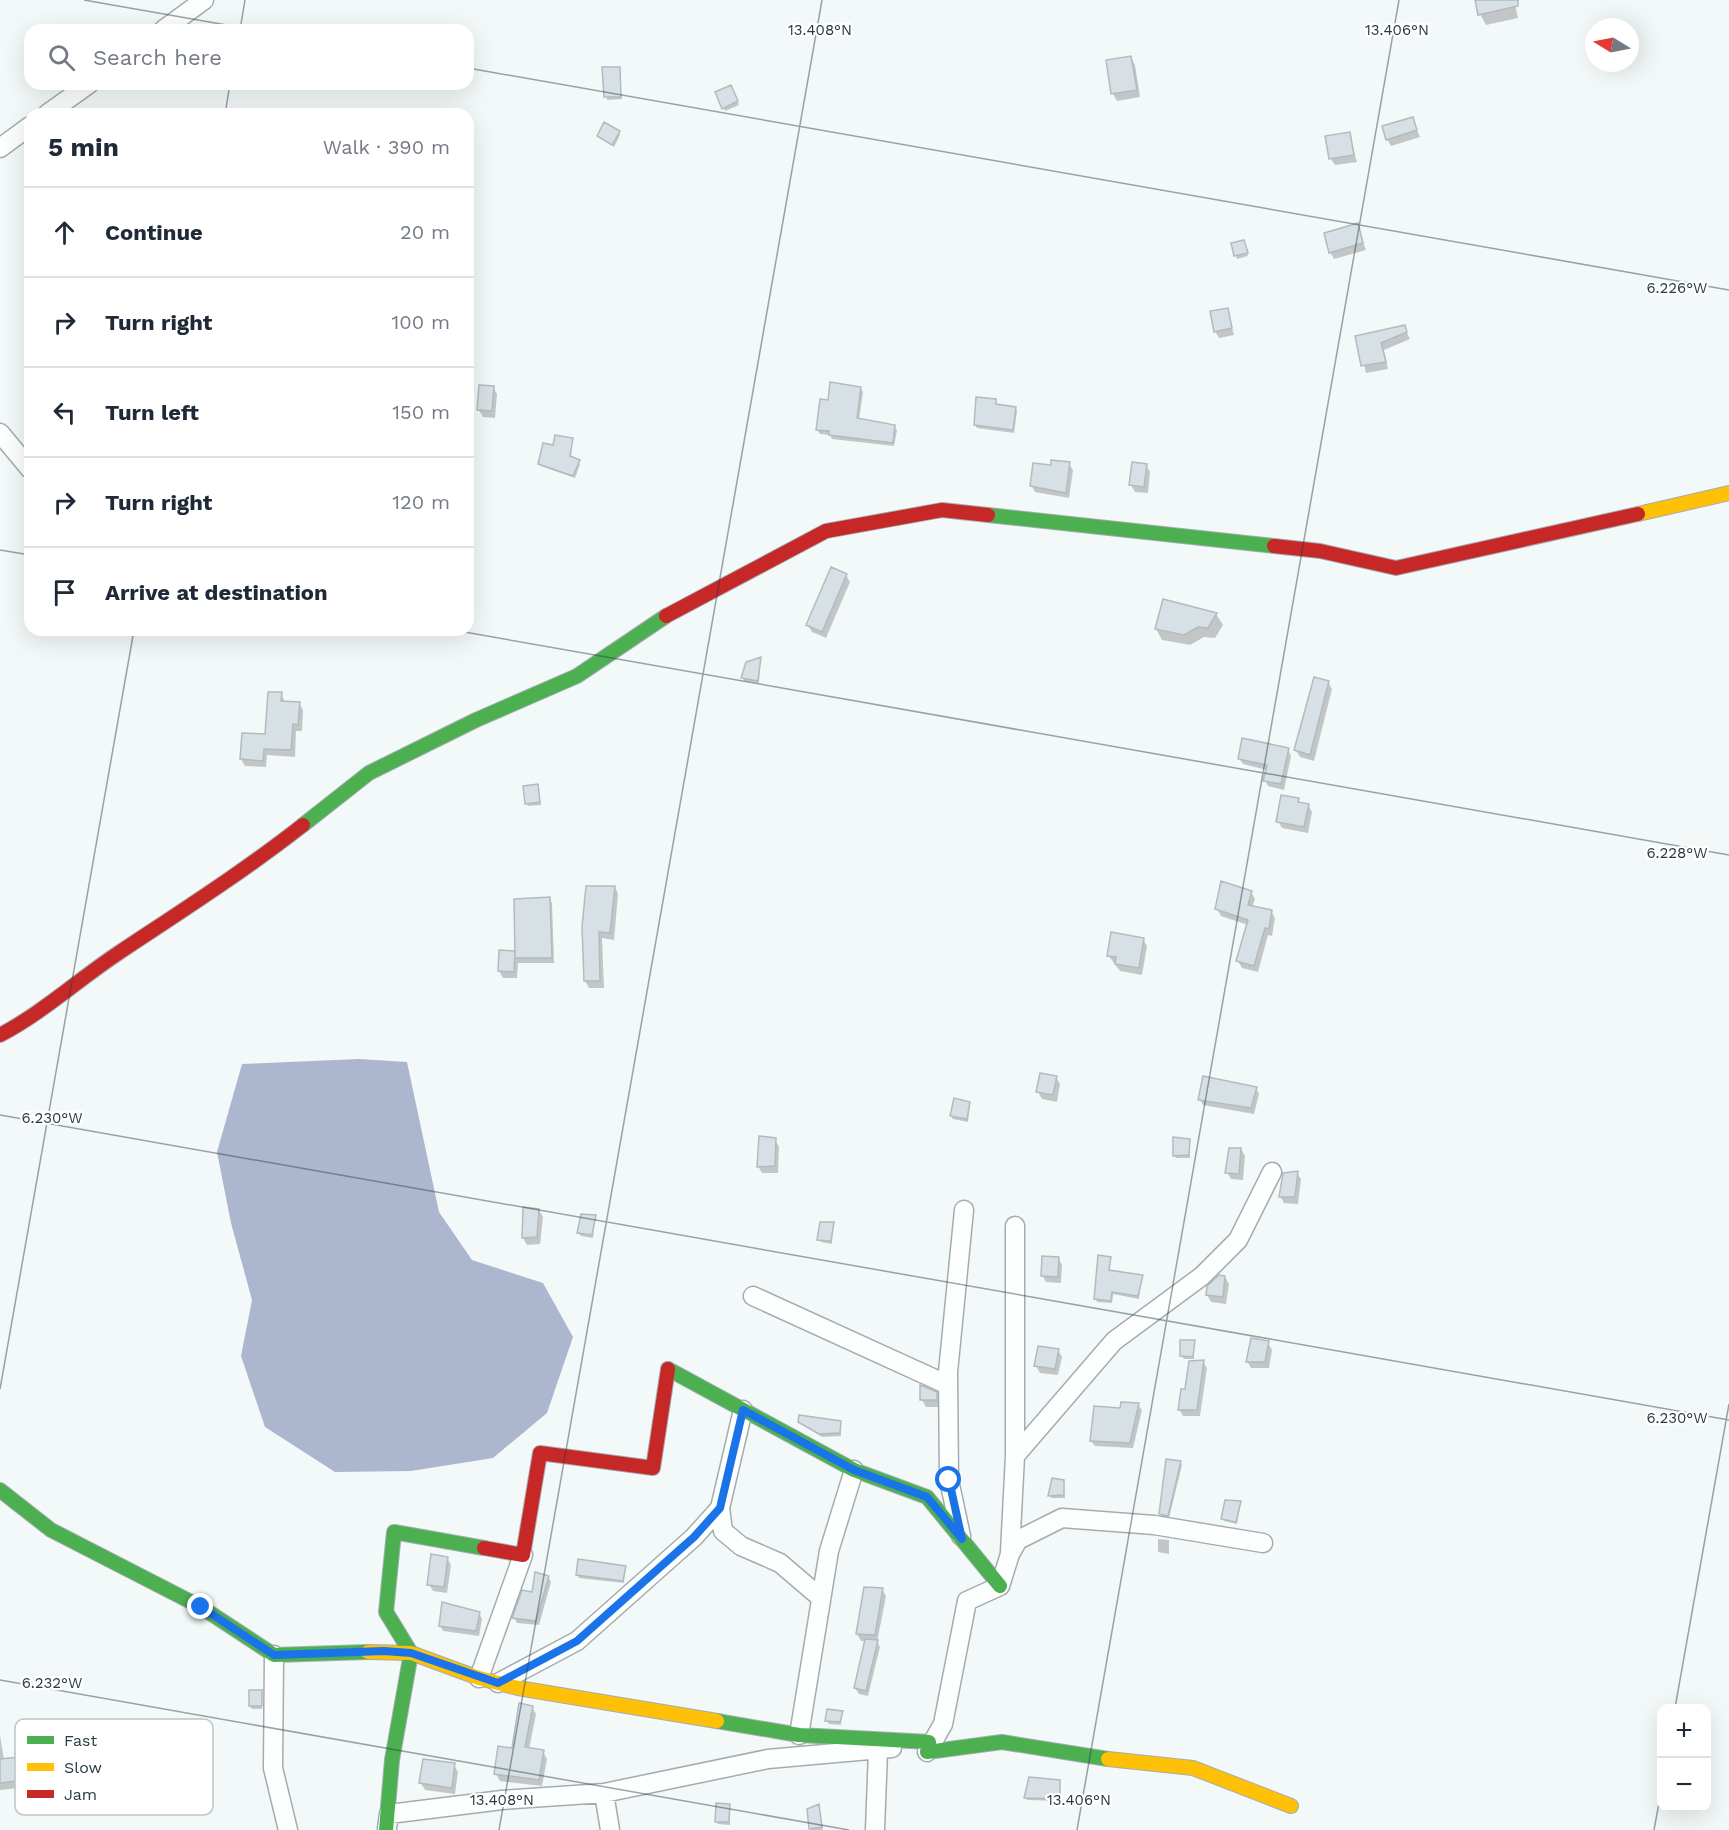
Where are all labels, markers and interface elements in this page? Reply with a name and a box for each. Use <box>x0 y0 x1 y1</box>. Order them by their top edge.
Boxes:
north arrow <box>1585 18 1639 72</box>
text: 13.408°N <box>788 21 852 39</box>
text: 13.406°N <box>1365 21 1429 39</box>
search box <box>24 24 474 90</box>
icon: search <box>45 41 78 74</box>
text: Search here <box>93 45 222 70</box>
text: 5 min <box>48 132 119 162</box>
text: Walk · 390 m <box>323 135 450 159</box>
icon: ahead <box>48 216 81 249</box>
text: Continue <box>105 220 203 245</box>
text: 20 m <box>400 220 450 244</box>
text: 6.226°W <box>1646 279 1708 297</box>
icon: right <box>48 306 81 339</box>
text: Turn right <box>105 310 212 335</box>
text: 100 m <box>391 310 450 334</box>
icon: left <box>48 396 81 429</box>
text: Turn left <box>105 400 199 425</box>
text: 150 m <box>392 400 450 424</box>
icon: right <box>48 486 81 519</box>
text: Turn right <box>105 490 212 515</box>
text: 120 m <box>392 490 450 514</box>
icon: arrive <box>48 576 81 609</box>
text: Arrive at destination <box>105 580 328 605</box>
text: 6.228°W <box>1646 844 1708 862</box>
text: 6.230°W <box>21 1109 83 1127</box>
text: 6.230°W <box>1646 1409 1708 1427</box>
route start <box>935 1466 961 1492</box>
route end <box>187 1593 213 1619</box>
text: 6.232°W <box>22 1674 82 1692</box>
map controls <box>1657 1704 1711 1812</box>
button: + <box>1657 1704 1711 1758</box>
legend <box>15 1719 213 1815</box>
text: Fast <box>64 1731 97 1750</box>
text: Slow <box>64 1758 102 1777</box>
button: − <box>1657 1758 1711 1812</box>
text: Jam <box>64 1785 97 1804</box>
text: 13.408°N <box>470 1791 534 1809</box>
text: 13.406°N <box>1047 1791 1111 1809</box>

